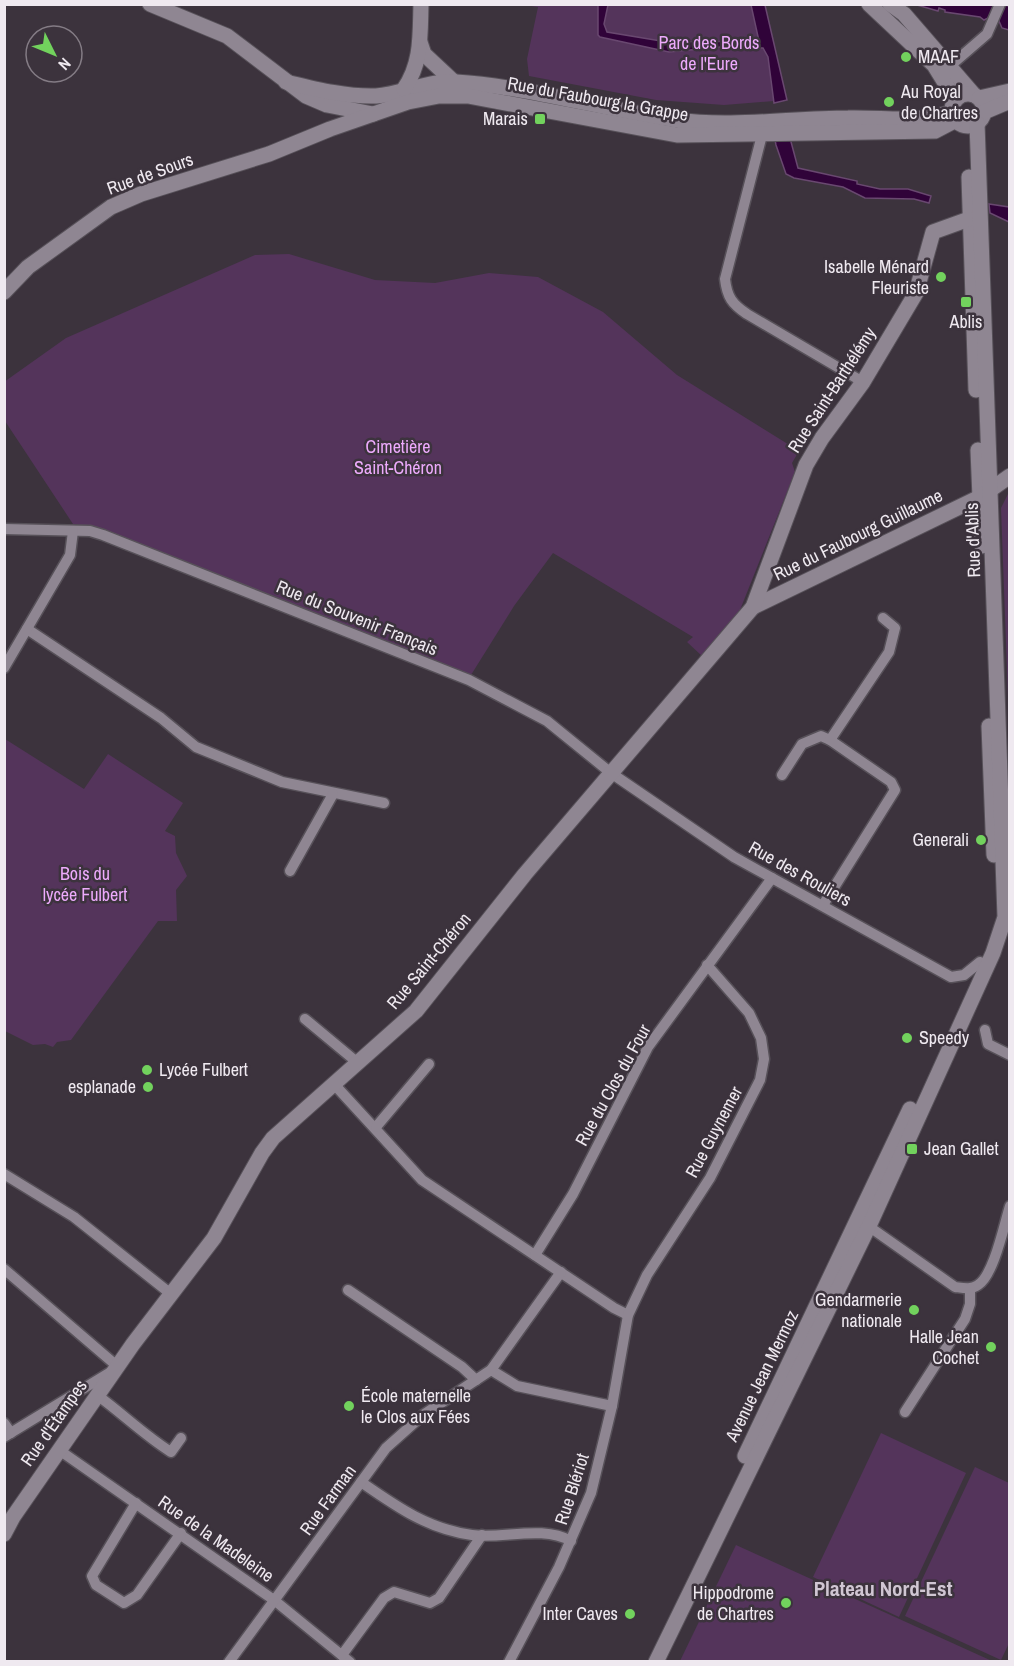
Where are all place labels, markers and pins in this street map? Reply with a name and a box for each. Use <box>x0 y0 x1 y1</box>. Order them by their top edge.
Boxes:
place label: MAAF <box>918 44 959 69</box>
marker: MAAF <box>899 50 913 64</box>
place label: Au Royal de Chartres <box>900 79 978 125</box>
marker: Au Royal de Chartres <box>882 95 896 109</box>
place label: Marais <box>483 106 528 131</box>
marker: Marais <box>533 112 547 126</box>
place label: Isabelle Ménard Fleuriste <box>824 254 929 300</box>
marker: Isabelle Ménard Fleuriste <box>934 270 948 284</box>
marker: Ablis <box>959 295 973 309</box>
place label: Ablis <box>949 309 982 334</box>
place label: Generali <box>912 827 969 852</box>
marker: Generali <box>974 833 988 847</box>
place label: Speedy <box>919 1025 970 1050</box>
marker: Speedy <box>900 1031 914 1045</box>
place label: Lycée Fulbert <box>159 1057 248 1082</box>
marker: Lycée Fulbert <box>140 1063 154 1077</box>
place label: esplanade <box>68 1074 136 1099</box>
marker: esplanade <box>141 1080 155 1094</box>
place label: Jean Gallet <box>924 1136 999 1161</box>
marker: Jean Gallet <box>905 1142 919 1156</box>
place label: Gendarmerie nationale <box>815 1287 902 1333</box>
marker: Gendarmerie nationale <box>907 1303 921 1317</box>
place label: Halle Jean Cochet <box>909 1324 979 1370</box>
marker: Halle Jean Cochet <box>984 1340 998 1354</box>
place label: École maternelle le Clos aux Fées <box>361 1383 471 1429</box>
marker: École maternelle le Clos aux Fées <box>342 1399 356 1413</box>
place label: Hippodrome de Chartres <box>693 1580 774 1626</box>
marker: Hippodrome de Chartres <box>779 1596 793 1610</box>
place label: Inter Caves <box>543 1601 618 1626</box>
marker: Inter Caves <box>623 1607 637 1621</box>

